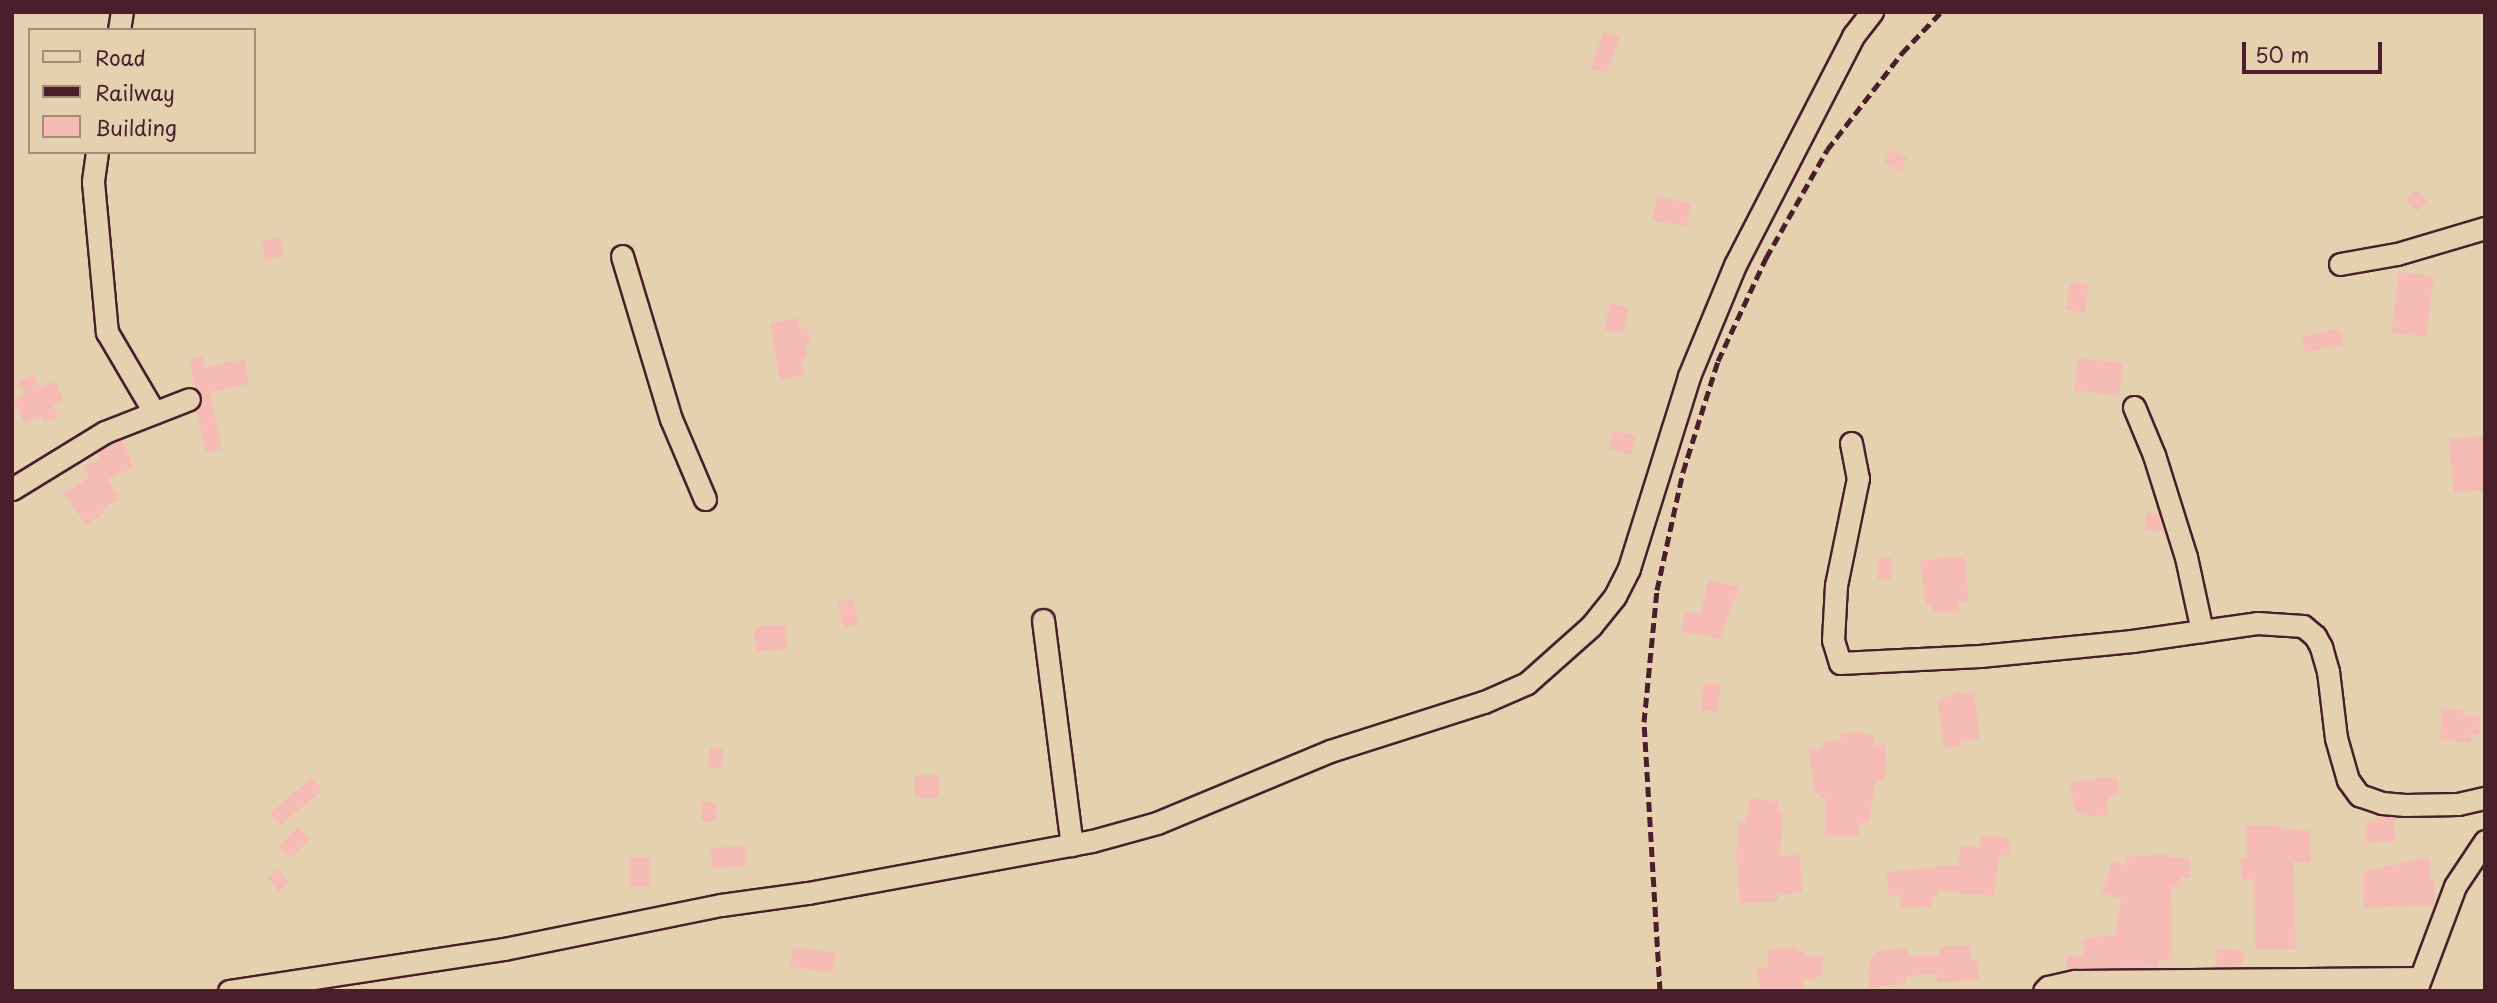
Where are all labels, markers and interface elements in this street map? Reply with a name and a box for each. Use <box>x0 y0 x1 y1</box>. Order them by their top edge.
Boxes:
legend <box>28 28 256 154</box>
scale bar <box>2245 28 2385 72</box>
text: 50 m <box>2255 38 2309 70</box>
text: Road <box>95 41 146 73</box>
text: Railway <box>95 76 175 108</box>
text: Building <box>95 111 177 143</box>

